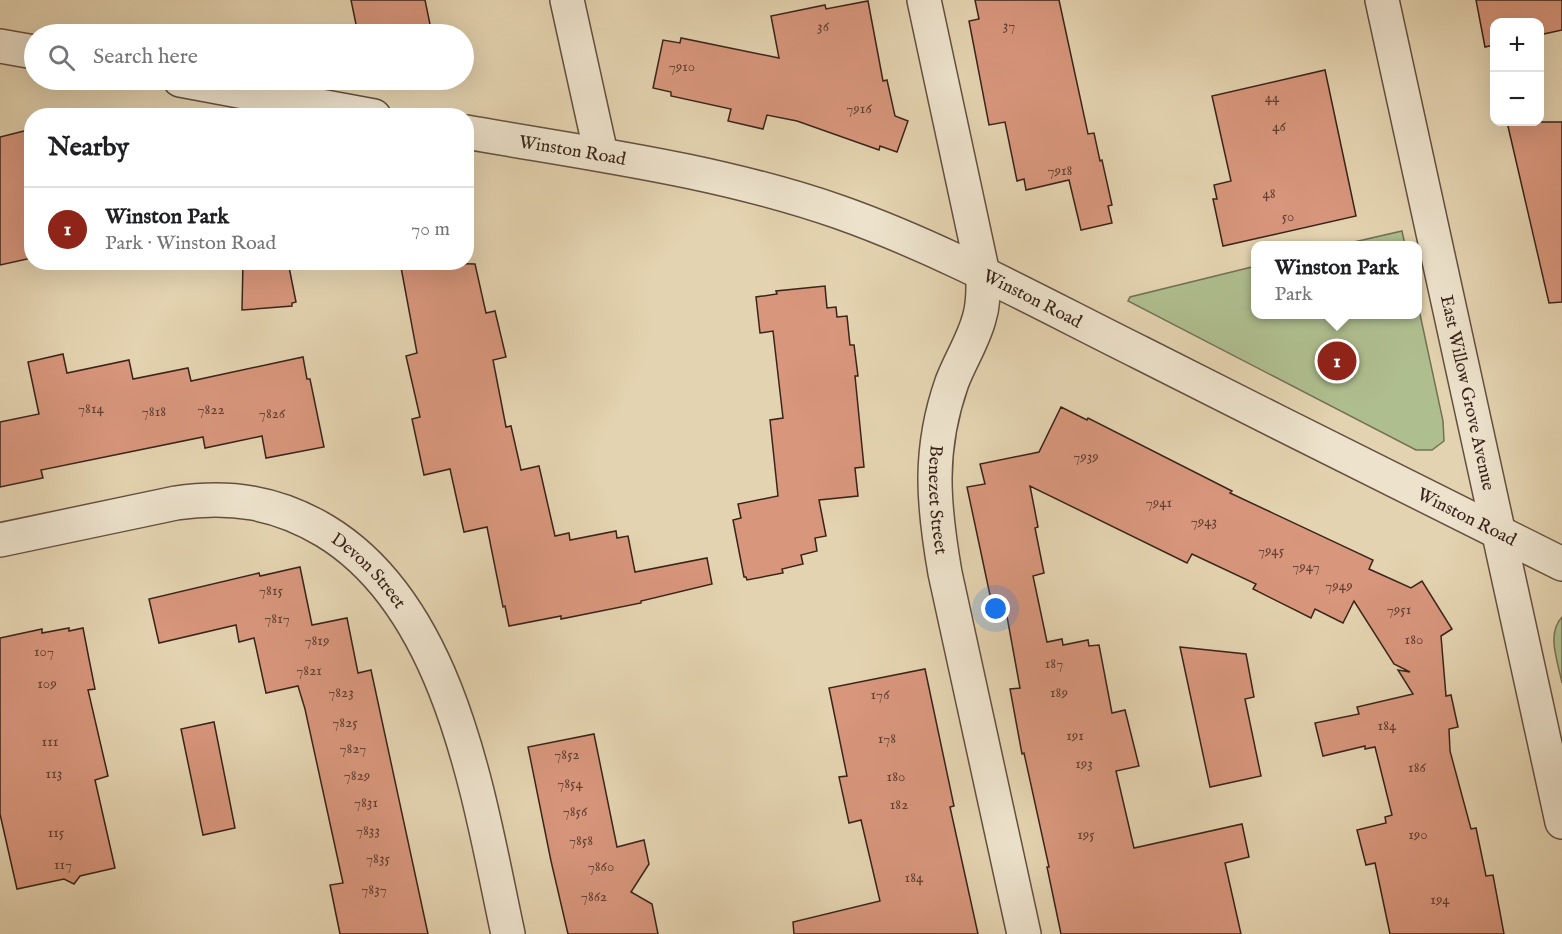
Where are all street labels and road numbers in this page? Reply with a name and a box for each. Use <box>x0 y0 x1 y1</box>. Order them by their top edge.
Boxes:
street label: Winston Road <box>517 131 628 172</box>
street label: Winston Road <box>979 265 1086 334</box>
street label: East Willow Grove Avenue <box>1434 293 1499 493</box>
street label: Benezet Street <box>922 444 952 556</box>
street label: Winston Road <box>1413 483 1520 552</box>
street label: Devon Street <box>326 528 410 614</box>

